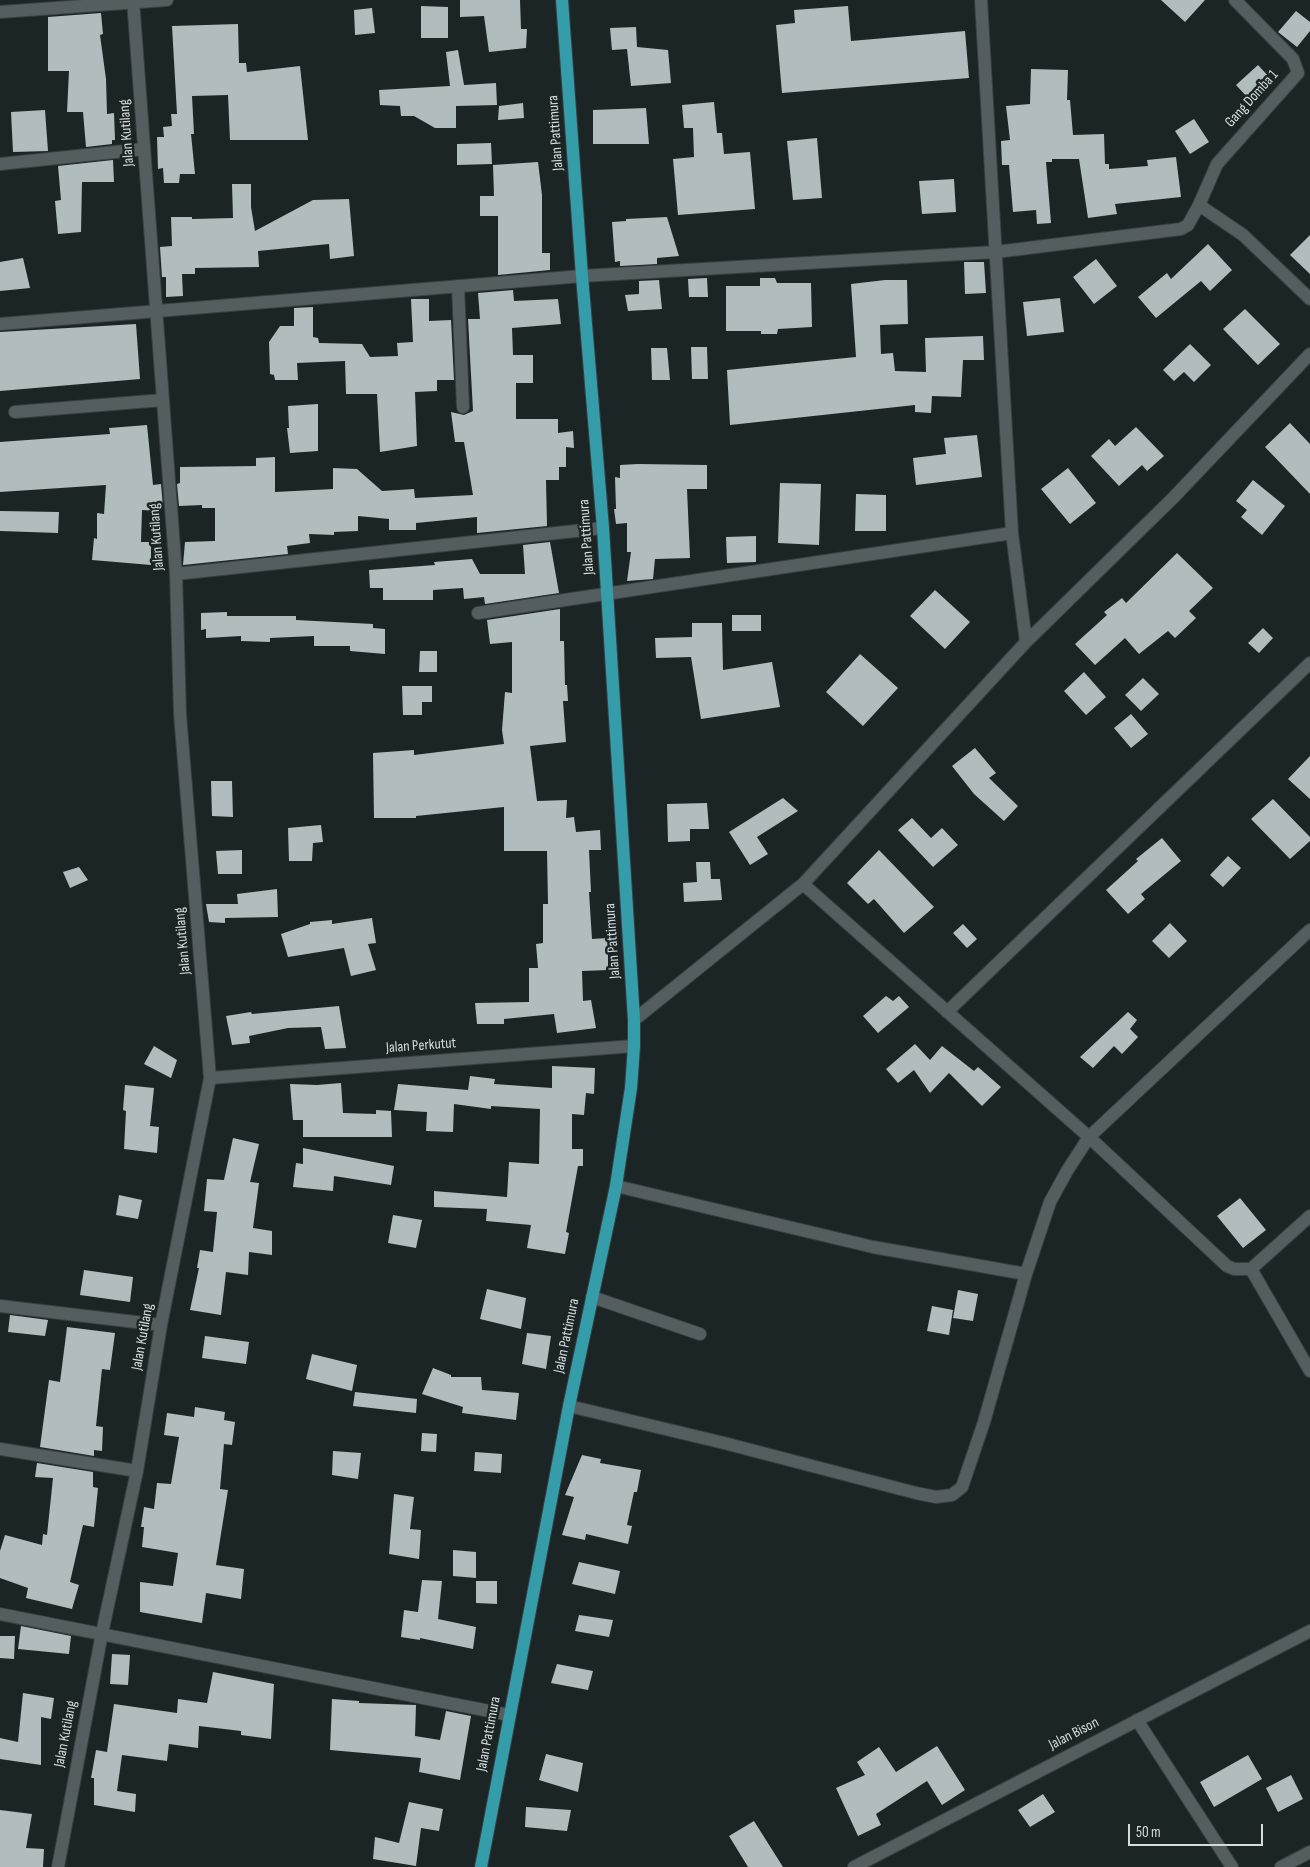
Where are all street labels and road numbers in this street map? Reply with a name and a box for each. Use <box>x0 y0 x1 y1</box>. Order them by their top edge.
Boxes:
street label: Gang Domba 1 <box>1222 67 1282 131</box>
street label: Jalan Pattimura <box>544 95 568 171</box>
street label: Jalan Kutilang <box>116 99 138 167</box>
street label: Jalan Pattimura <box>575 499 599 575</box>
street label: Jalan Kutilang <box>146 503 168 571</box>
street label: Jalan Pattimura <box>601 903 625 979</box>
street label: Jalan Kutilang <box>171 907 195 975</box>
street label: Jalan Perkutut <box>385 1035 457 1057</box>
street label: Jalan Pattimura <box>550 1297 584 1375</box>
street label: Jalan Kutilang <box>128 1302 158 1372</box>
street label: Jalan Pattimura <box>473 1695 505 1773</box>
street label: Jalan Kutilang <box>51 1699 81 1769</box>
street label: Jalan Bison <box>1046 1714 1102 1754</box>

